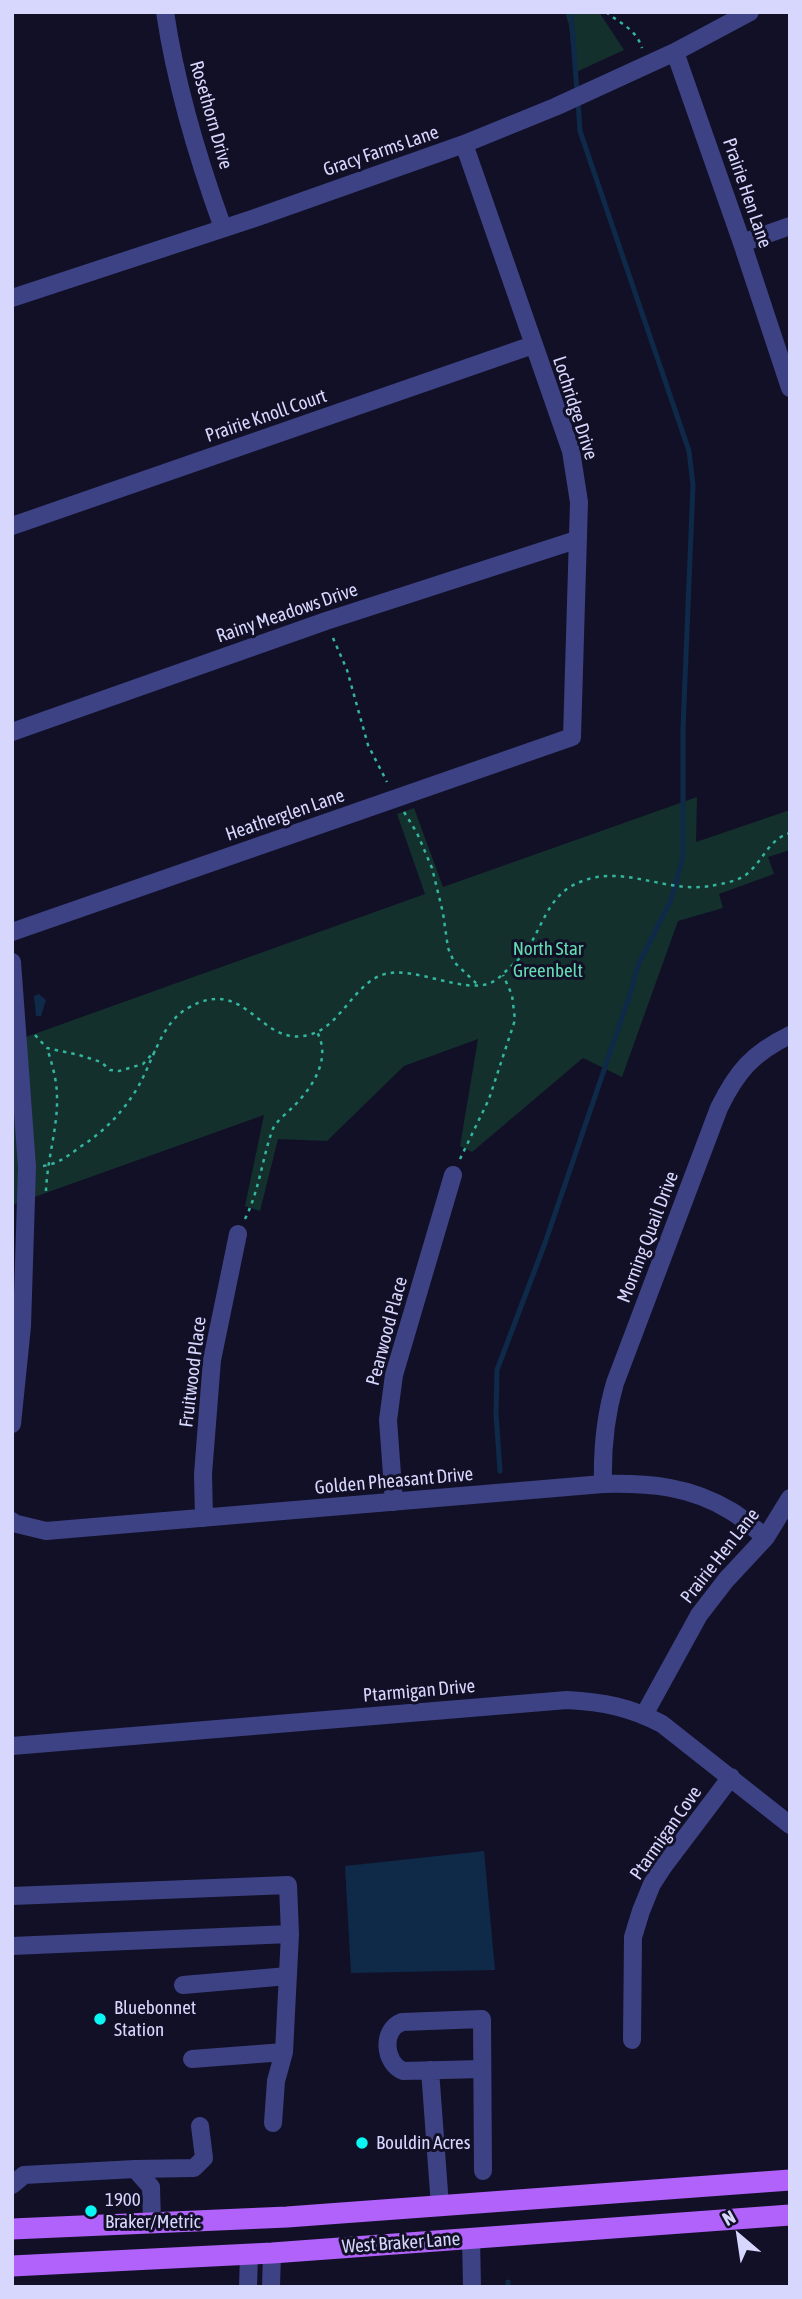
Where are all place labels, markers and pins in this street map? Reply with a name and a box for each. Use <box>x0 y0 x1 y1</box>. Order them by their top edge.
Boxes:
place label: Bluebonnet Station <box>114 1997 196 2041</box>
marker: Bluebonnet Station <box>92 2011 108 2027</box>
place label: Bouldin Acres <box>376 2132 470 2154</box>
marker: Bouldin Acres <box>354 2135 370 2151</box>
place label: 1900 Braker/Metric <box>105 2189 201 2233</box>
marker: 1900 Braker/Metric <box>83 2203 99 2219</box>

